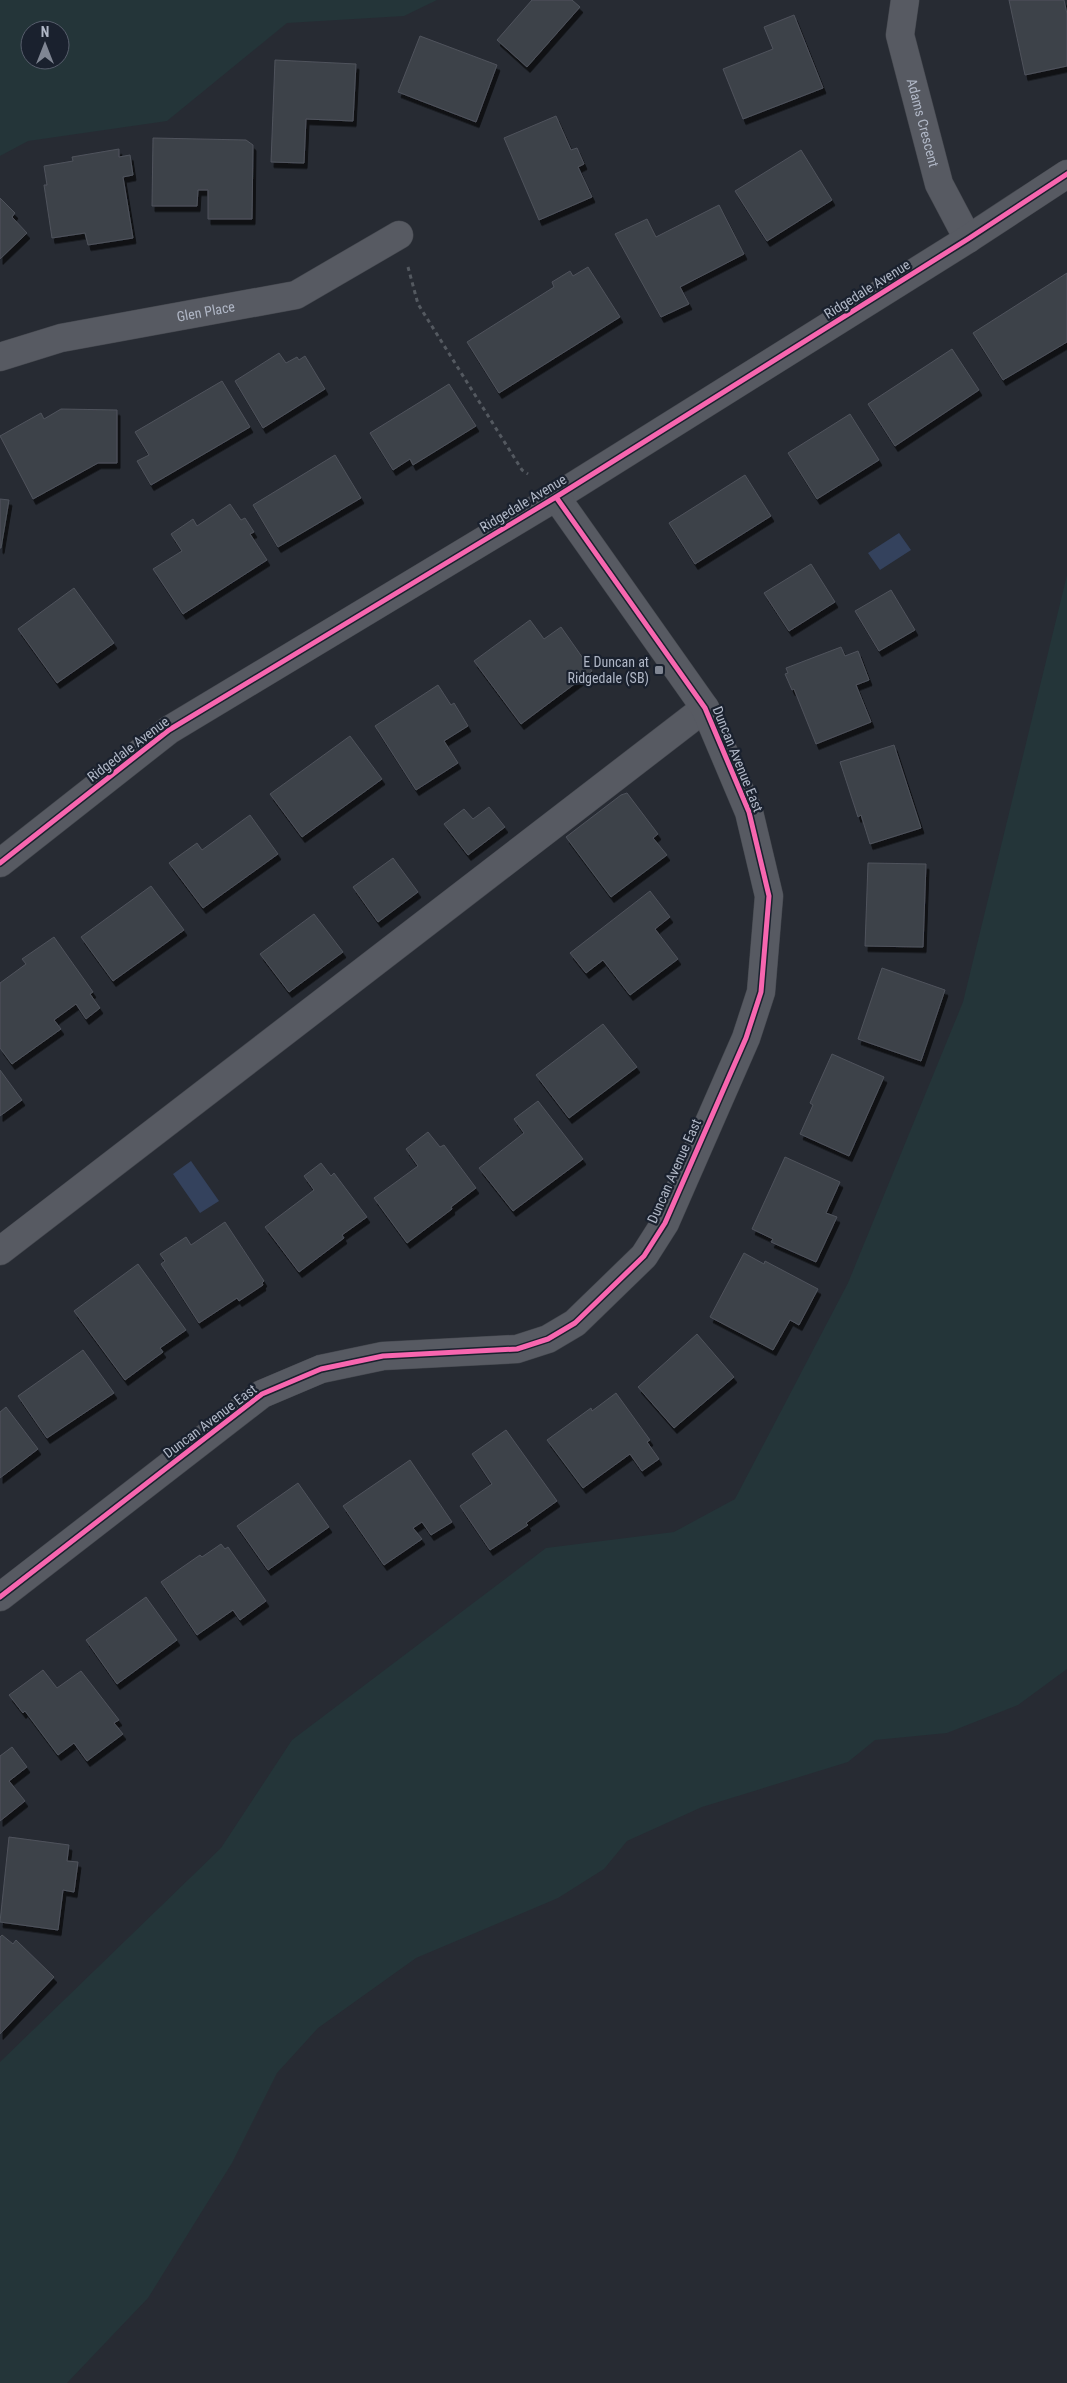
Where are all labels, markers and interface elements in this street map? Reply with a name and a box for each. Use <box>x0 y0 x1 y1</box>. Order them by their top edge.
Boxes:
north arrow <box>20 20 70 70</box>
text: N <box>41 24 49 40</box>
street label: Adams Crescent <box>904 77 942 169</box>
street label: Ridgedale Avenue <box>821 256 913 322</box>
street label: Glen Place <box>175 298 236 325</box>
street label: Ridgedale Avenue <box>477 471 569 535</box>
place label: E Duncan at Ridgedale (SB) <box>568 654 649 687</box>
marker: E Duncan at Ridgedale (SB) <box>653 664 665 676</box>
street label: Duncan Avenue East <box>710 704 766 814</box>
street label: Ridgedale Avenue <box>84 713 172 785</box>
street label: Duncan Avenue East <box>644 1116 704 1226</box>
street label: Duncan Avenue East <box>160 1381 260 1461</box>

